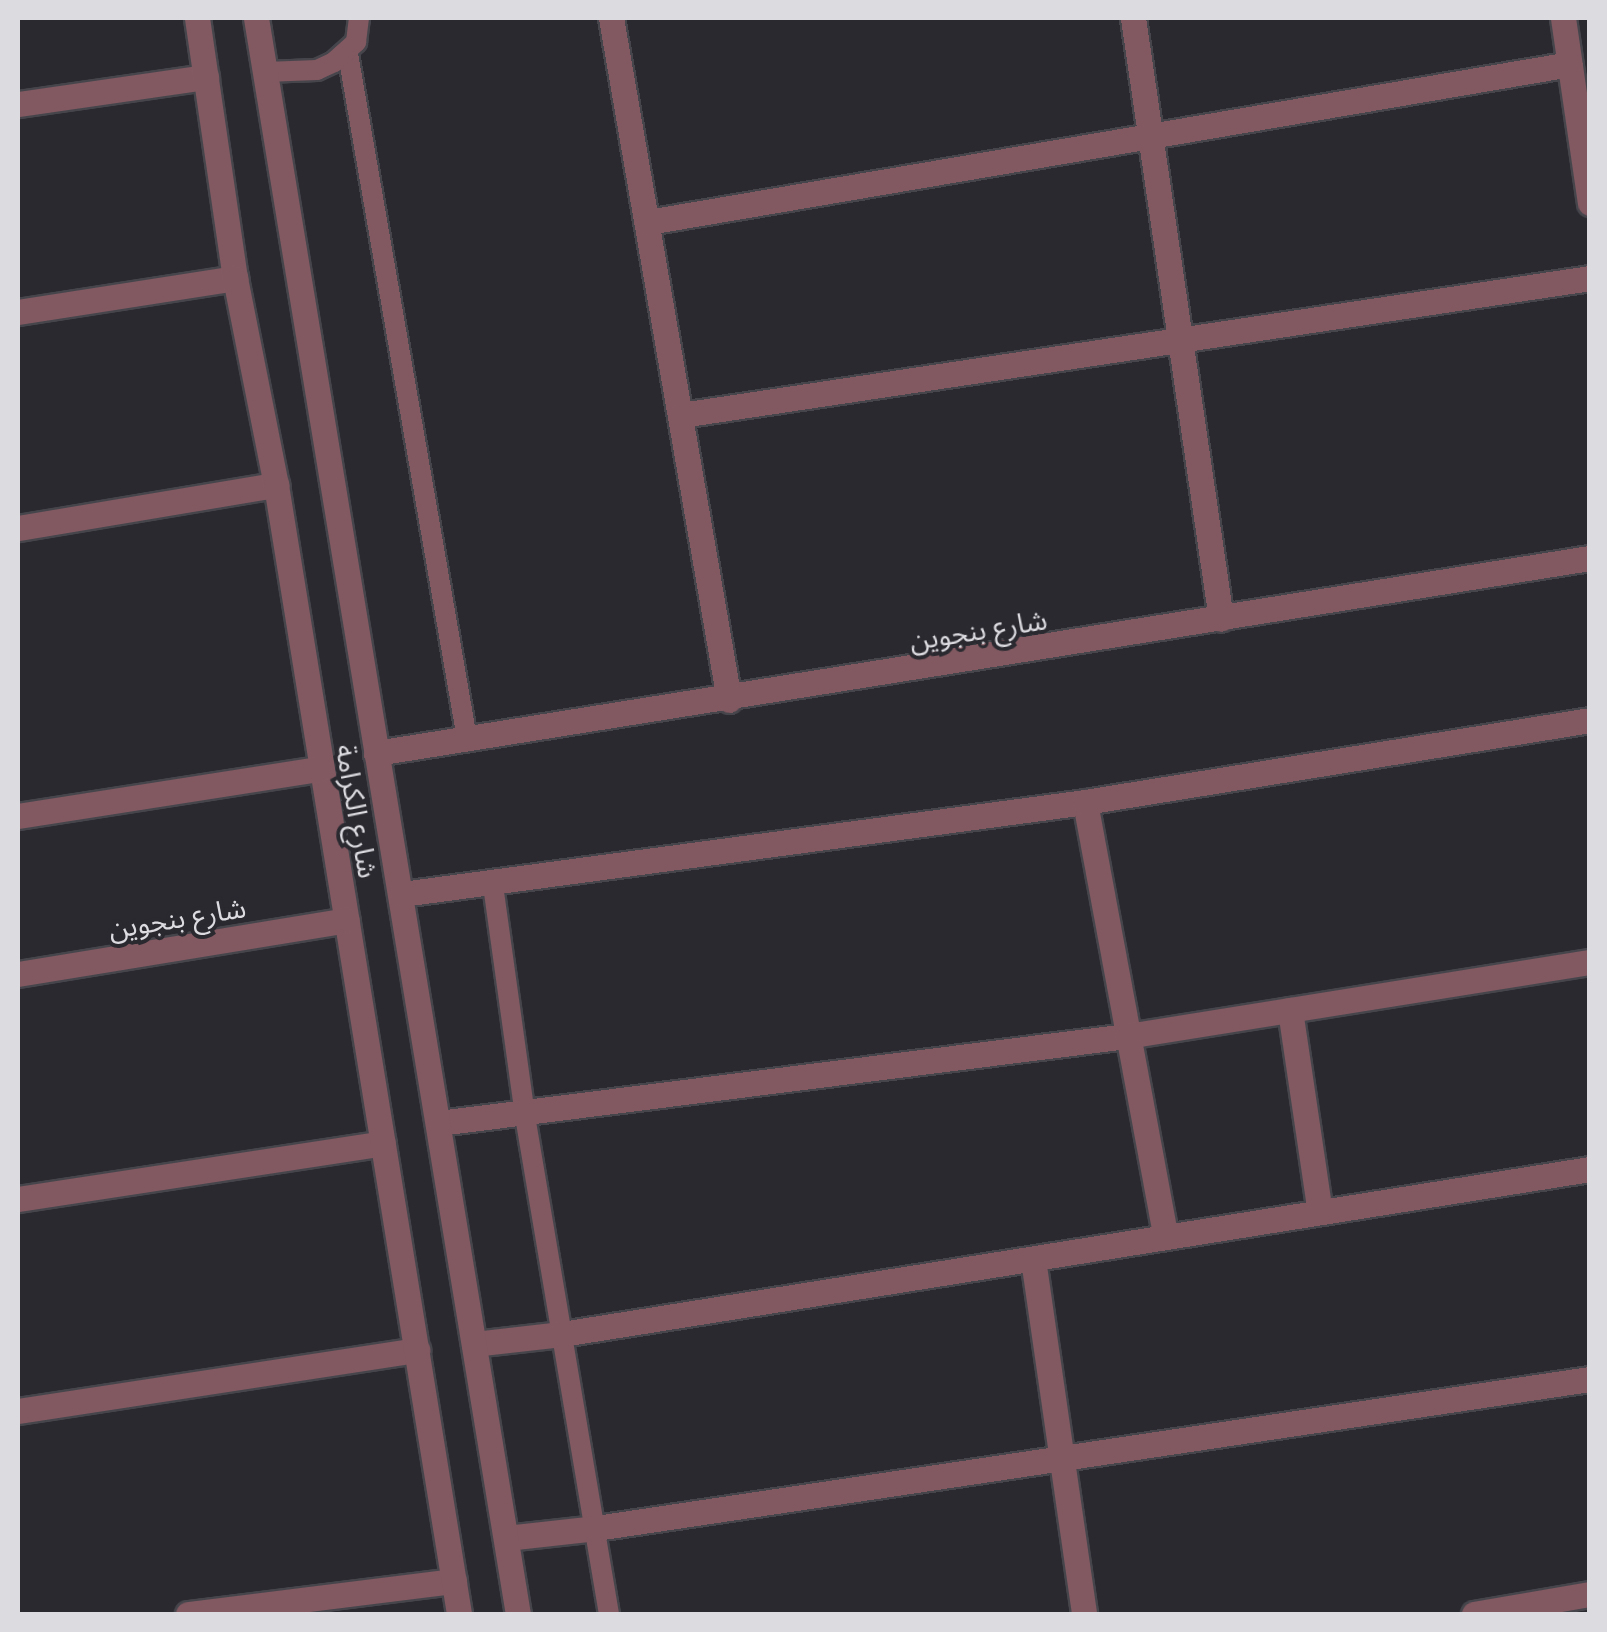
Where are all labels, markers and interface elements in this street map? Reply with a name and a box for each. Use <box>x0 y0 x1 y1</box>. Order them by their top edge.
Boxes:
street label: شارع بنجوين <box>907 602 1049 656</box>
street label: شارع الكرامة <box>330 741 386 881</box>
street label: شارع بنجوين <box>106 890 248 944</box>

